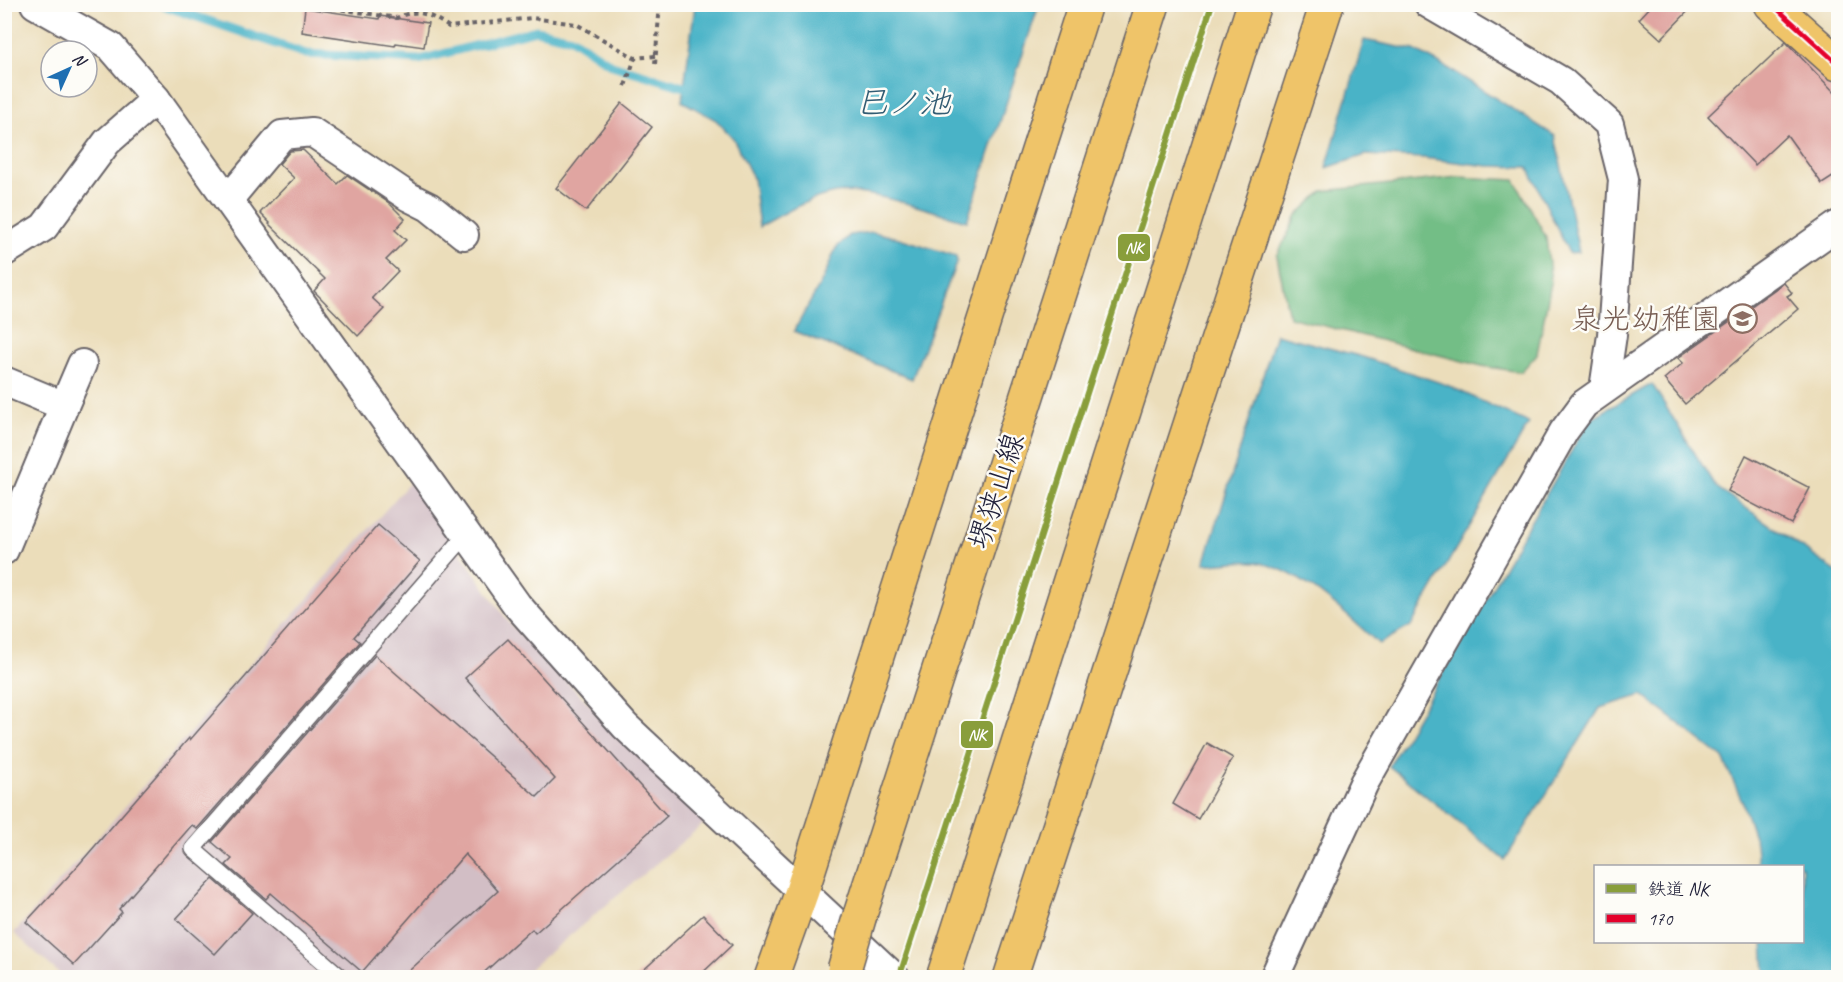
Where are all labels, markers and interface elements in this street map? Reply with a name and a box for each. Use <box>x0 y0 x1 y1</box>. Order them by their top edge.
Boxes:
north arrow <box>39 39 99 99</box>
text: N <box>68 49 92 72</box>
water label: 巳ノ池 <box>855 82 952 123</box>
line badge: NK <box>1117 233 1151 262</box>
text: NK <box>1125 238 1146 258</box>
place label: 泉光幼稚園 <box>1571 300 1721 338</box>
school or university icon: 泉光幼稚園 <box>1726 303 1758 335</box>
street label: 堺狭山線 <box>959 428 1033 554</box>
line badge: NK <box>960 720 994 749</box>
text: NK <box>968 725 989 745</box>
legend <box>1594 865 1804 943</box>
text: 鉄道 NK <box>1648 878 1711 900</box>
text: 170 <box>1648 908 1674 930</box>

